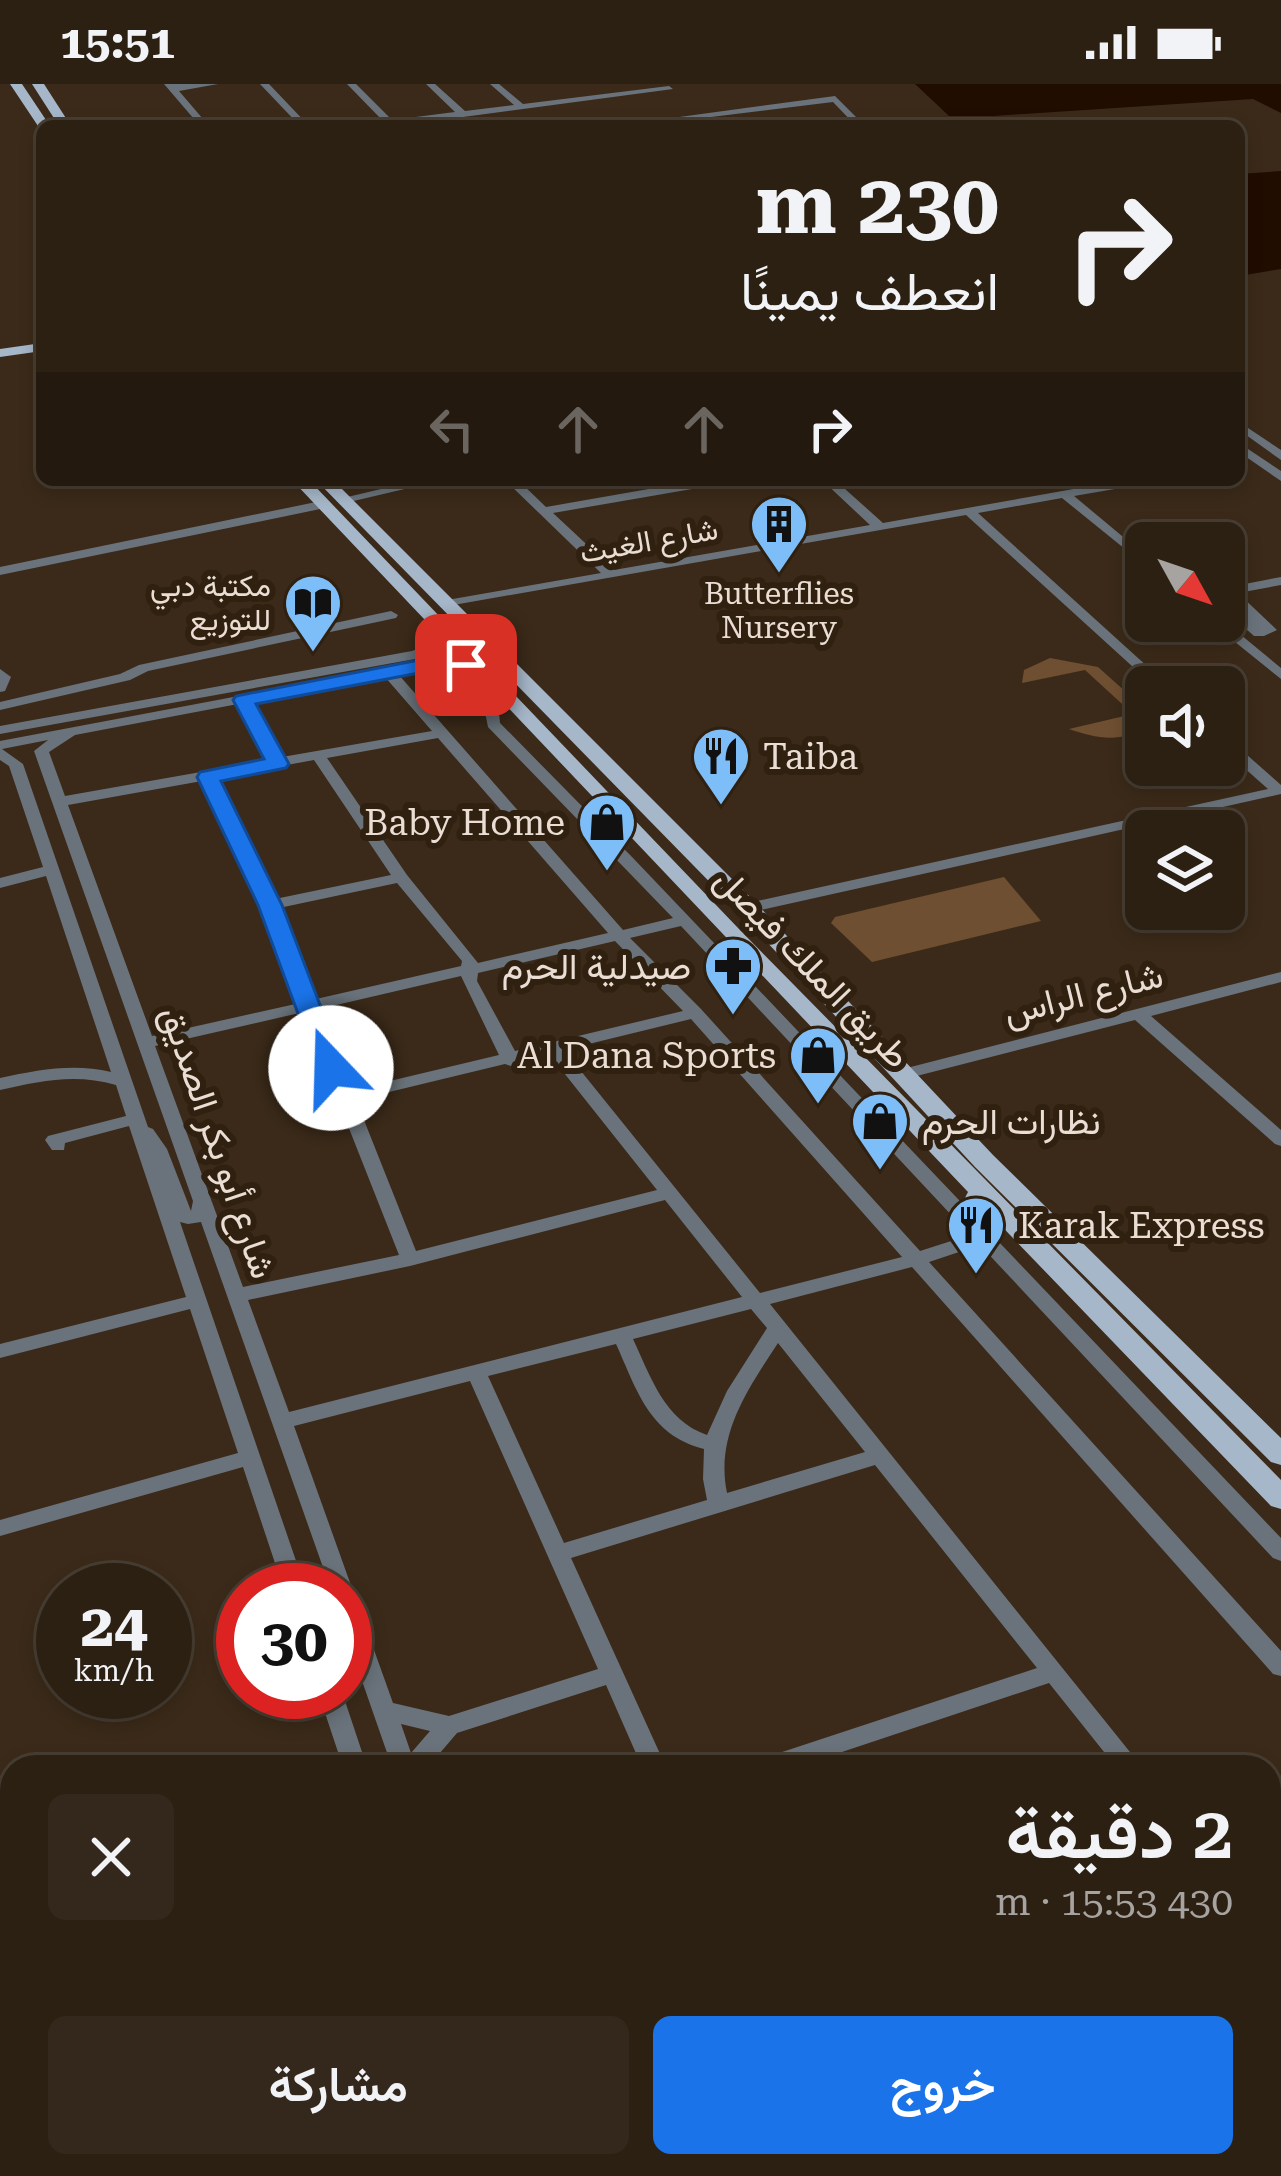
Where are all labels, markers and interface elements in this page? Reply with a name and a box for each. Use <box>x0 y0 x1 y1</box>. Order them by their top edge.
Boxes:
text: 15:51 <box>60 16 175 69</box>
text: 230 m <box>756 155 999 253</box>
icon: right <box>1041 168 1197 324</box>
text: انعطف يمينًا <box>740 260 999 323</box>
icon: left <box>419 396 485 462</box>
icon: ahead <box>545 396 611 462</box>
icon: ahead <box>671 396 737 462</box>
icon: right <box>797 396 863 462</box>
building icon: Butterflies Nursery <box>748 493 810 575</box>
street label: شارع الغيث <box>577 511 721 573</box>
north arrow <box>1125 522 1245 642</box>
map controls <box>1125 522 1245 930</box>
place label: مكتبة دبي للتوزيع <box>150 568 271 640</box>
library icon: مكتبة دبي للتوزيع <box>282 572 344 654</box>
place label: Butterflies Nursery <box>704 576 854 645</box>
pin <box>415 614 517 716</box>
icon: arrive <box>433 632 499 698</box>
button: sound <box>1125 666 1245 786</box>
restaurant icon: Taiba <box>690 725 752 807</box>
place label: Taiba <box>763 736 859 778</box>
shop icon: Baby Home <box>576 791 638 873</box>
place label: Baby Home <box>364 802 565 844</box>
button: layers <box>1125 810 1245 930</box>
street label: طريق الملك فيصل <box>705 859 919 1077</box>
pharmacy icon: صيدلية الحرم <box>702 935 764 1017</box>
place label: صيدلية الحرم <box>502 946 691 990</box>
street label: شارع الراس <box>999 954 1168 1037</box>
street label: شارع أبو بكر الصديق <box>149 1001 284 1285</box>
position arrow <box>268 1005 394 1131</box>
shop icon: Al Dana Sports <box>787 1024 849 1106</box>
place label: Al Dana Sports <box>517 1035 776 1077</box>
shop icon: نظارات الحرم <box>849 1090 911 1172</box>
place label: نظارات الحرم <box>922 1101 1101 1145</box>
restaurant icon: Karak Express <box>945 1194 1007 1276</box>
place label: Karak Express <box>1018 1205 1265 1247</box>
speed limit sign: 30 <box>216 1563 372 1719</box>
text: 24 <box>80 1590 148 1661</box>
text: km/h <box>74 1653 154 1688</box>
text: 2 دقيقة <box>1005 1791 1233 1876</box>
button: close <box>48 1794 174 1920</box>
text: 430 m · 15:53 <box>995 1879 1233 1925</box>
button: مشاركة <box>48 2016 629 2154</box>
button: خروج <box>653 2016 1233 2154</box>

